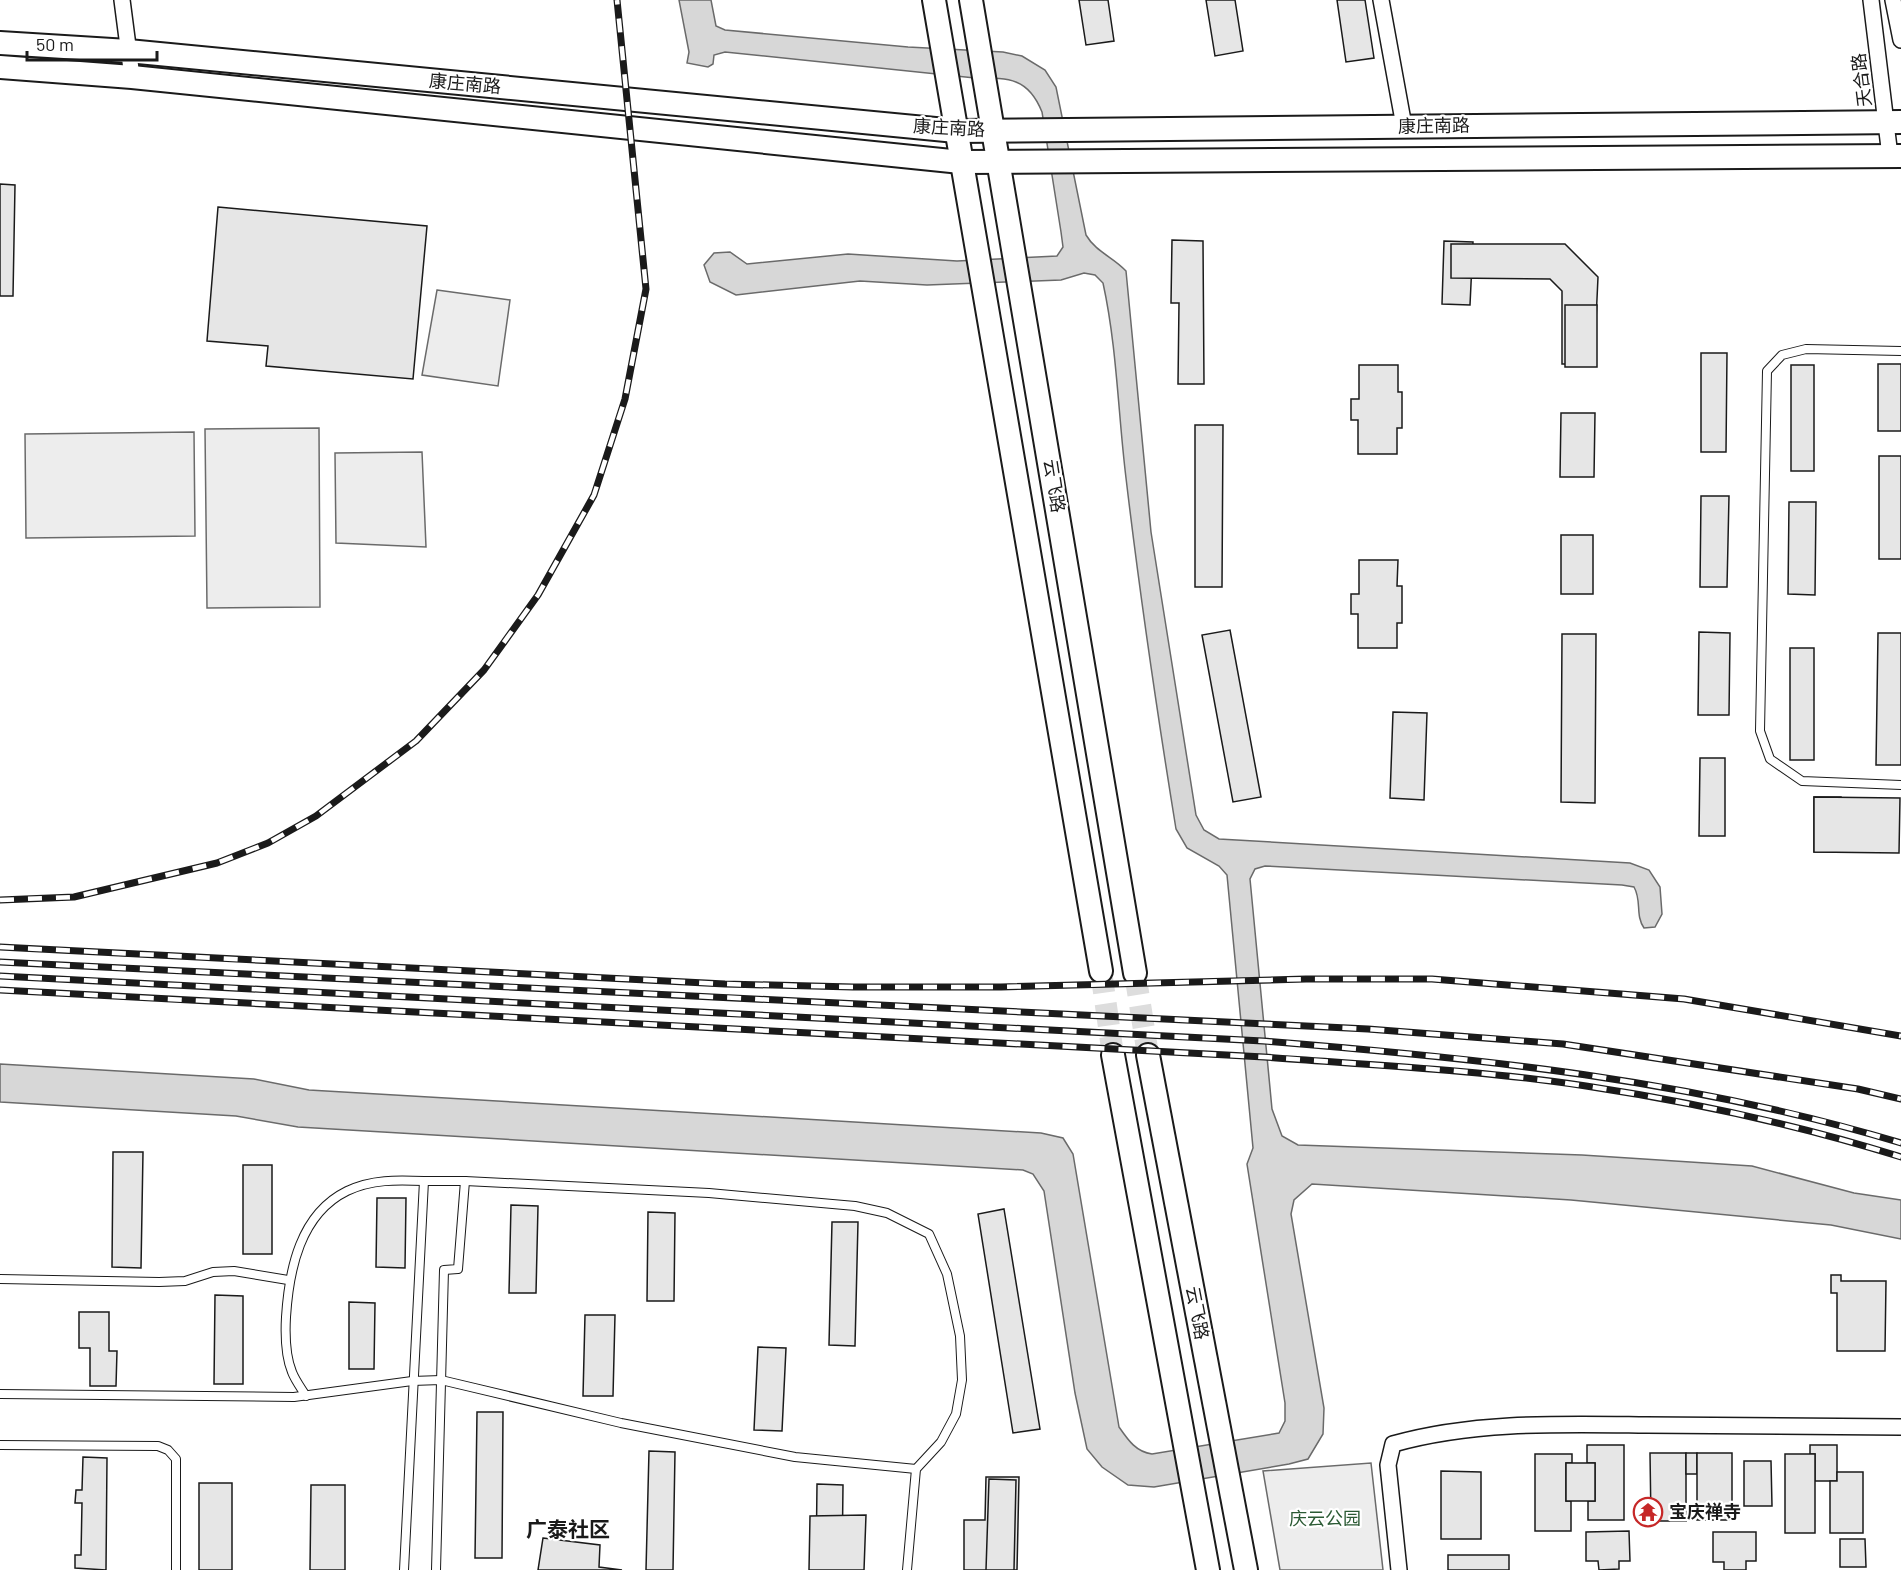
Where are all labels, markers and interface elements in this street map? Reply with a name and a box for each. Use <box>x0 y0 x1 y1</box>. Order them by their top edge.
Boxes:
scale bar <box>27 24 158 62</box>
text: 50 m <box>36 33 74 55</box>
street label: 天合路 <box>1847 52 1875 108</box>
street label: 康庄南路 <box>428 69 502 97</box>
street label: 康庄南路 <box>1398 113 1470 137</box>
street label: 康庄南路 <box>913 114 986 140</box>
street label: 云飞路 <box>1040 457 1070 514</box>
street label: 云飞路 <box>1182 1284 1214 1341</box>
temple icon: 宝庆禅寺 <box>1632 1496 1664 1528</box>
place label: 宝庆禅寺 <box>1669 1500 1741 1522</box>
park label: 庆云公园 <box>1289 1507 1361 1529</box>
district label: 广泰社区 <box>526 1516 610 1541</box>

